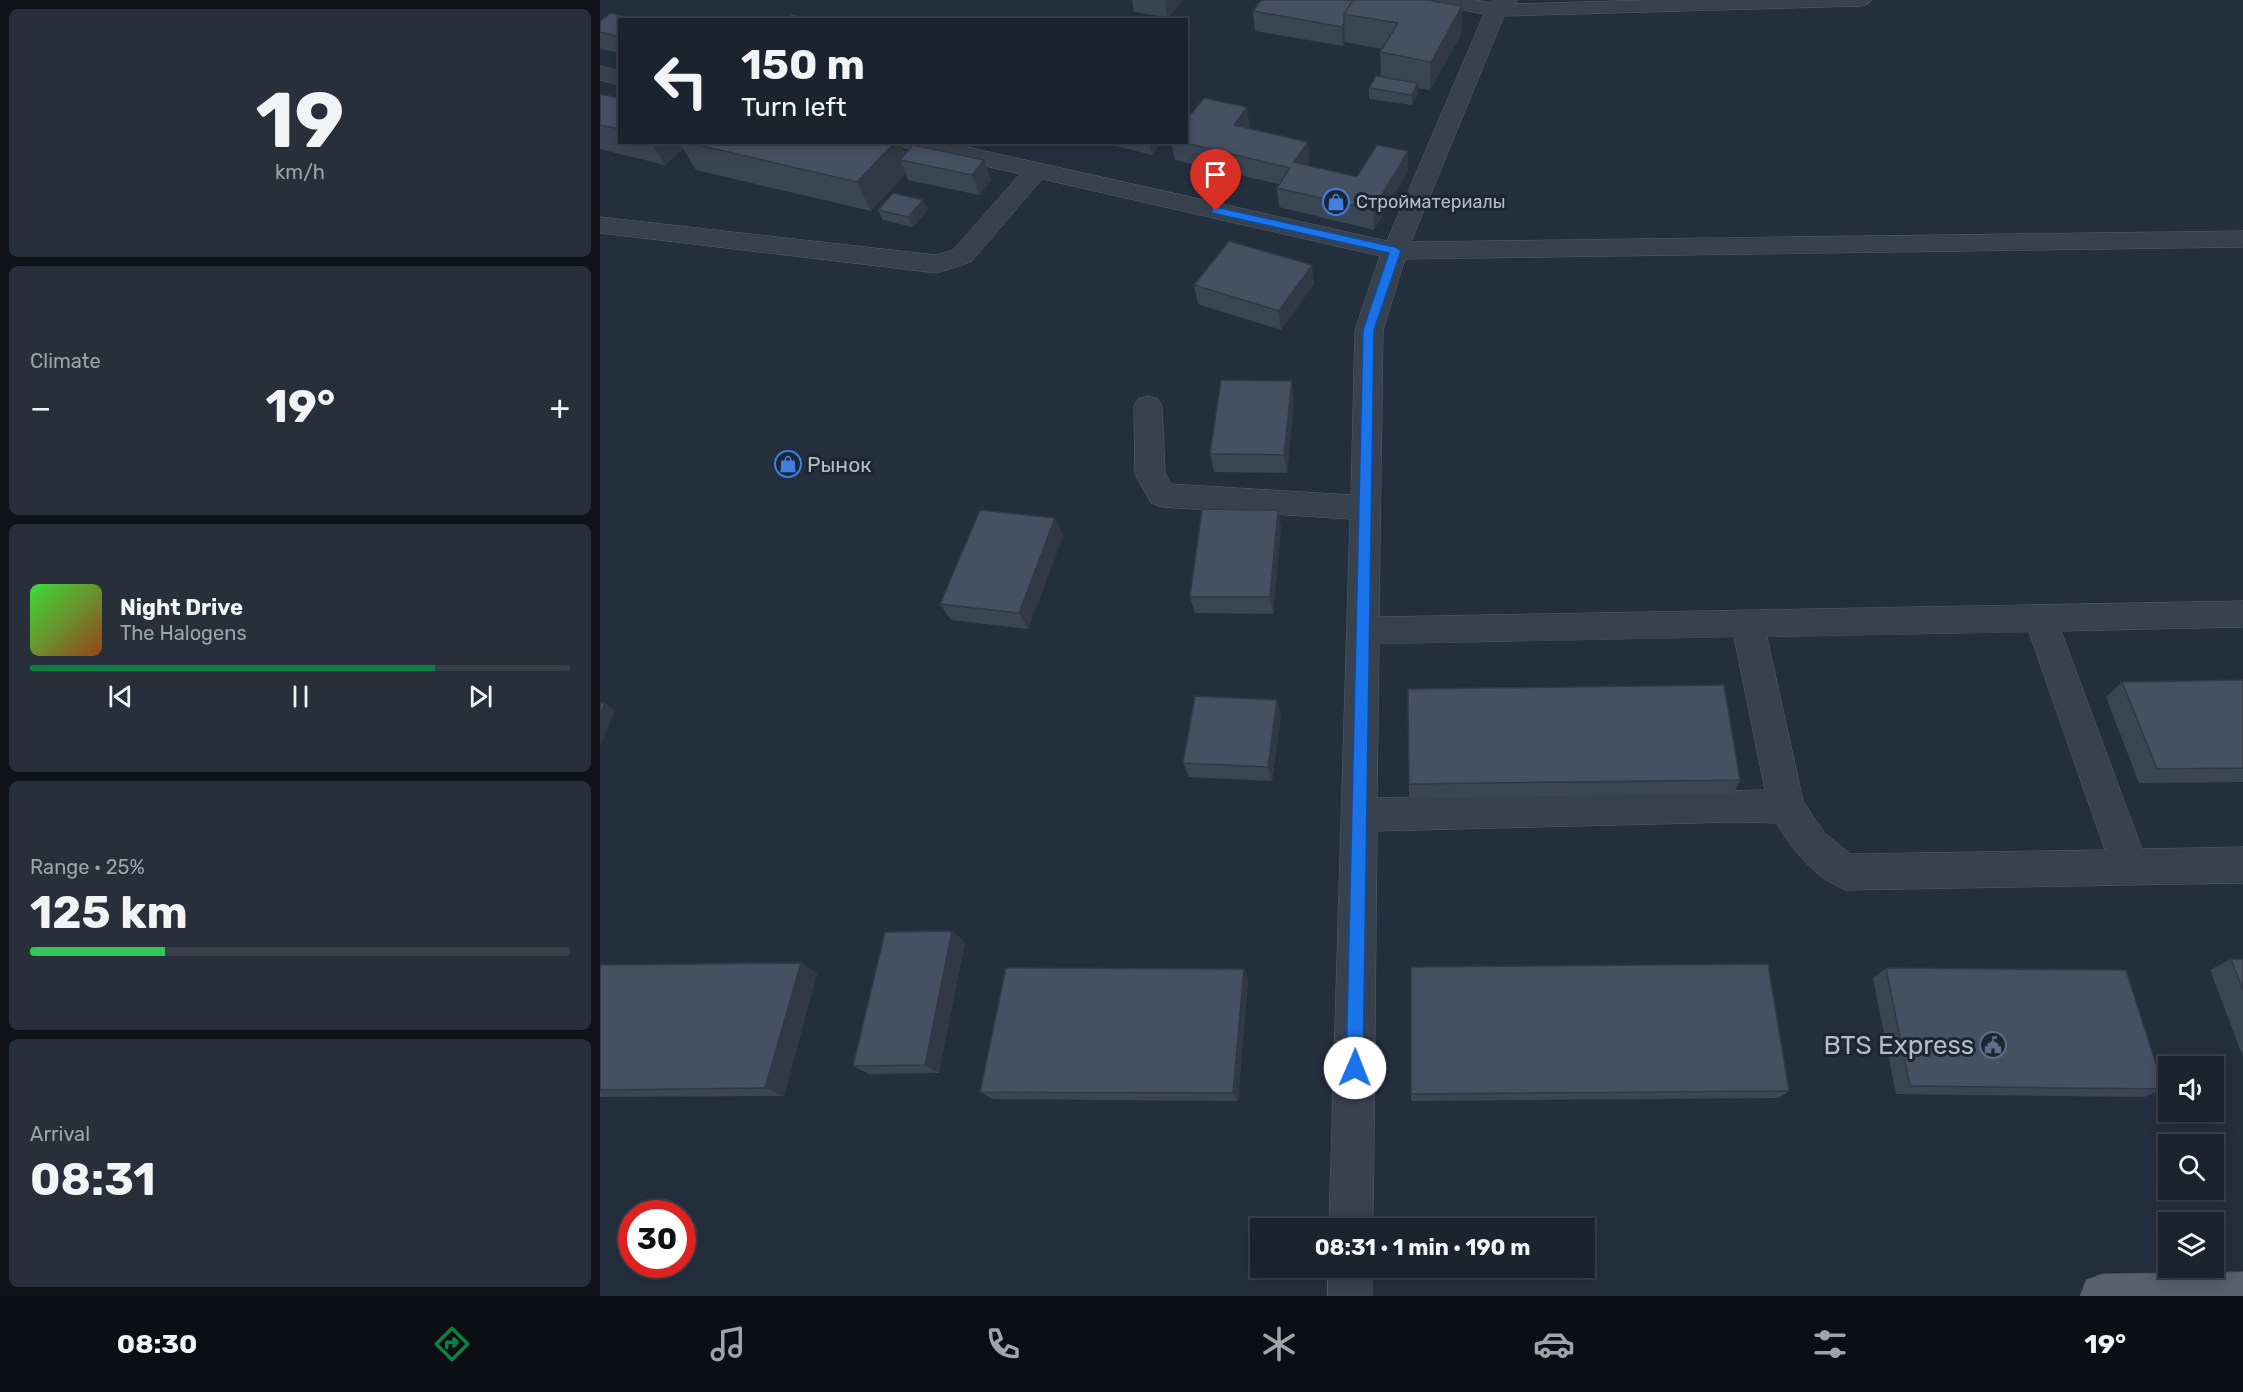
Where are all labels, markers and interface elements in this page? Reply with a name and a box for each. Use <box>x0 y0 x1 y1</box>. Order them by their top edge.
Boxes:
text: 150 m <box>741 40 865 90</box>
icon: left <box>642 42 720 120</box>
text: 19 <box>256 74 344 167</box>
text: Turn left <box>741 91 846 123</box>
pin <box>1190 149 1241 211</box>
icon: arrive <box>1199 158 1232 191</box>
text: km/h <box>275 160 325 184</box>
shop icon: Стройматериалы <box>1321 187 1351 217</box>
place label: Стройматериалы <box>1356 191 1506 213</box>
text: Climate <box>30 349 101 373</box>
text: 19° <box>266 380 335 433</box>
text: − <box>30 388 51 427</box>
text: + <box>549 388 570 427</box>
shop icon: Рынок <box>773 449 803 479</box>
place label: Рынок <box>807 452 871 477</box>
text: Night Drive <box>120 594 243 621</box>
text: The Halogens <box>120 621 247 645</box>
icon: previous <box>104 680 137 713</box>
icon: pause <box>284 680 317 713</box>
icon: next <box>464 680 497 713</box>
text: Range · 25% <box>30 855 145 879</box>
text: 125 km <box>30 886 188 939</box>
place label: BTS Express <box>1823 1030 1974 1061</box>
public building icon: BTS Express <box>1978 1030 2008 1060</box>
position arrow <box>1323 1036 1387 1100</box>
map controls <box>2158 1056 2224 1278</box>
button: sound <box>2158 1056 2224 1122</box>
text: Arrival <box>30 1122 90 1146</box>
button: search <box>2158 1134 2224 1200</box>
text: 08:31 <box>30 1153 156 1206</box>
speed limit sign: 30 <box>618 1200 696 1278</box>
button: layers <box>2158 1212 2224 1278</box>
text: 08:31 · 1 min · 190 m <box>1315 1234 1530 1261</box>
icon: directions <box>431 1323 473 1365</box>
icon: music <box>707 1323 749 1365</box>
icon: phone <box>982 1323 1024 1365</box>
icon: climate <box>1258 1323 1300 1365</box>
icon: car <box>1533 1323 1575 1365</box>
icon: filters <box>1809 1323 1851 1365</box>
text: 08:30 <box>117 1328 197 1360</box>
text: 19° <box>2084 1328 2126 1360</box>

